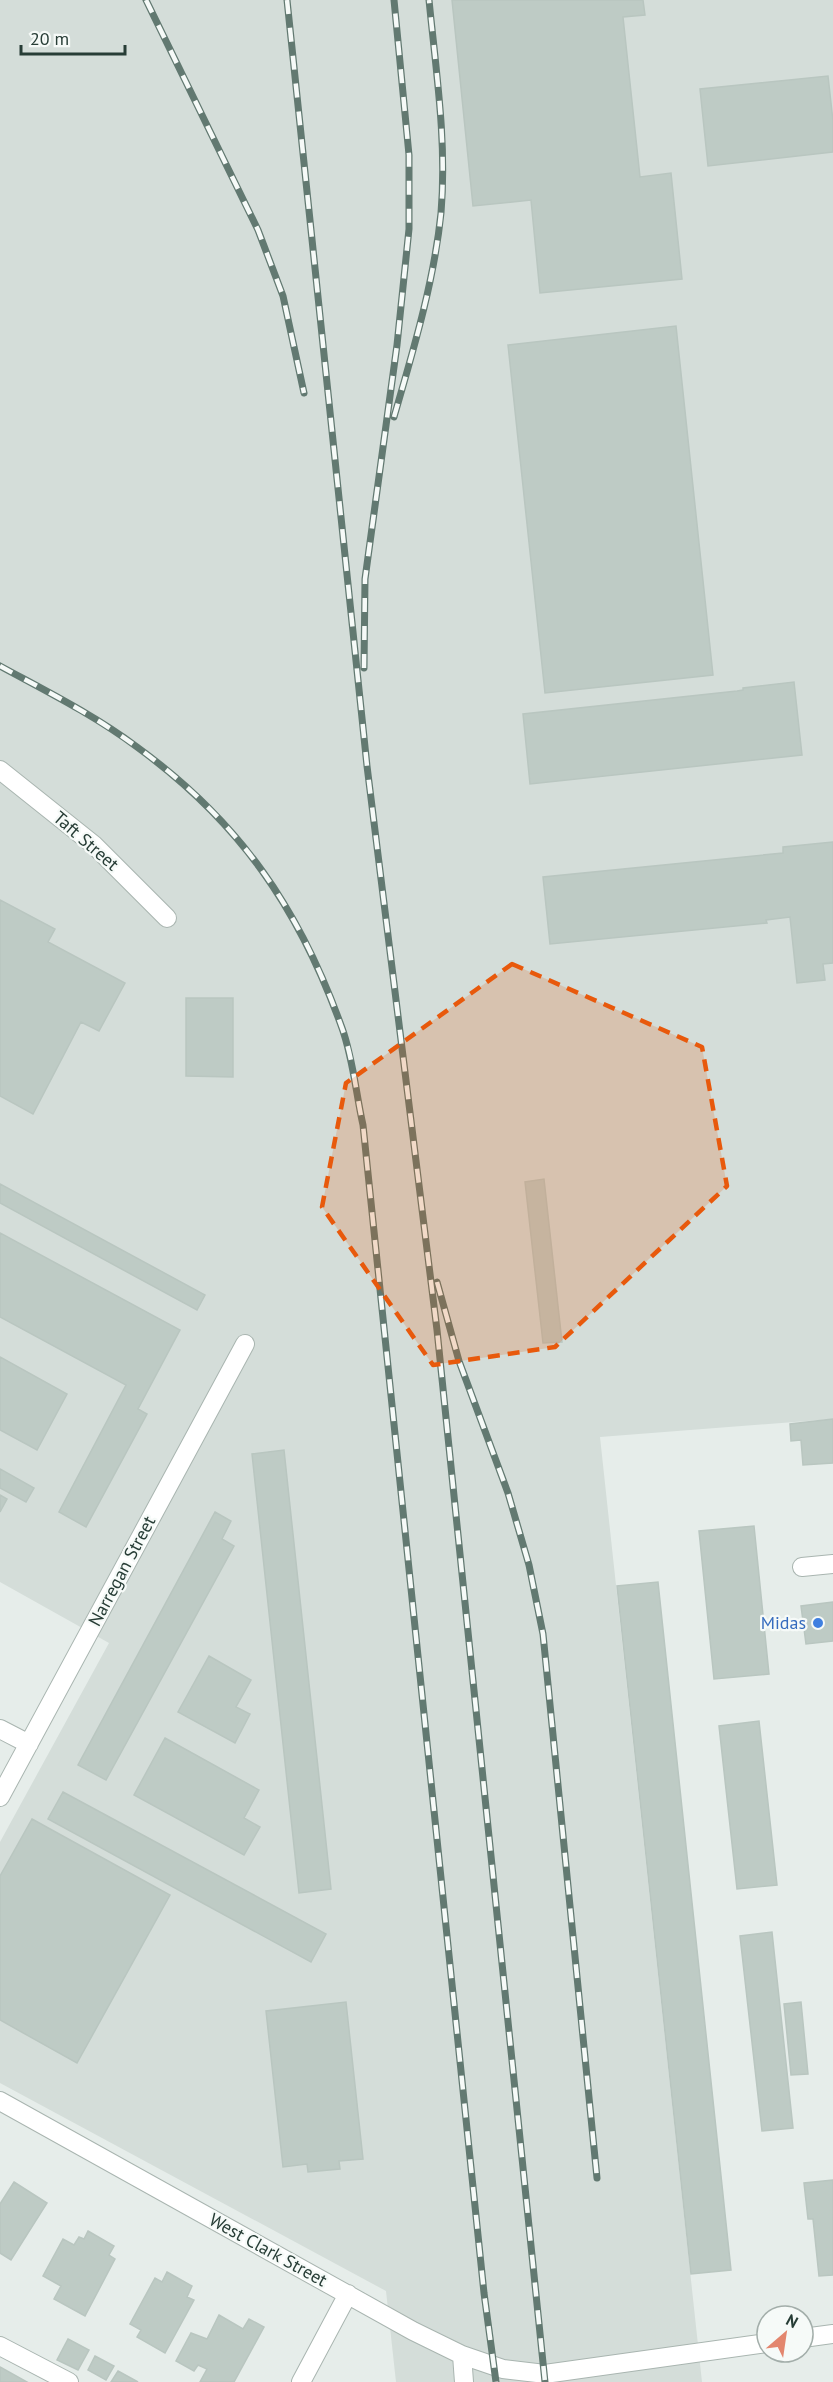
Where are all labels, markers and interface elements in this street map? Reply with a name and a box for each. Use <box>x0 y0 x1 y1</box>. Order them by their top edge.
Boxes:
scale bar <box>21 18 124 56</box>
text: 20 m <box>30 27 69 50</box>
street label: Taft Street <box>49 806 124 875</box>
street label: Narregan Street <box>83 1512 160 1630</box>
place label: Midas <box>761 1611 806 1634</box>
marker: Midas <box>811 1616 825 1630</box>
street label: West Clark Street <box>205 2208 331 2291</box>
north arrow <box>755 2304 815 2364</box>
text: N <box>783 2310 802 2332</box>

